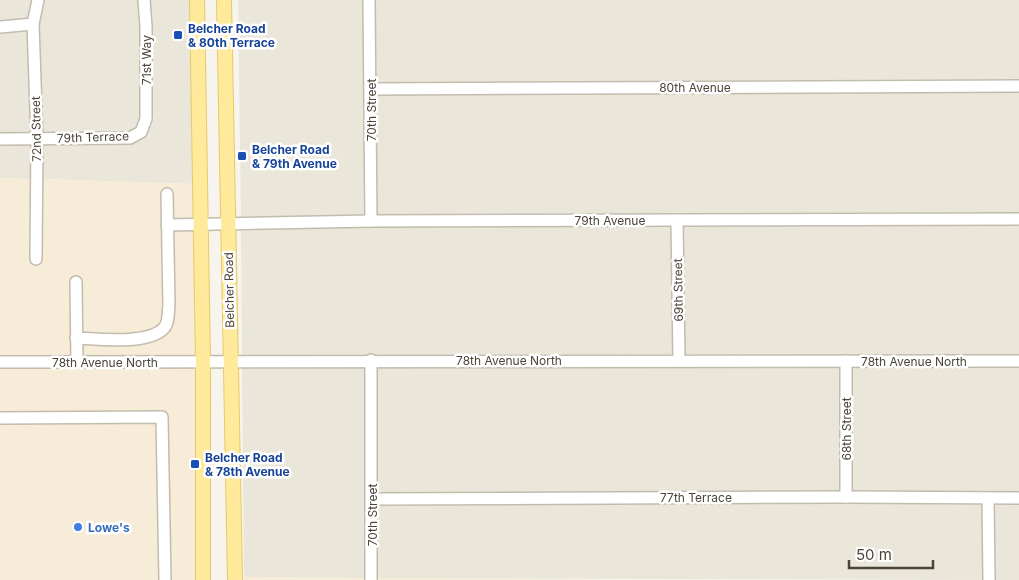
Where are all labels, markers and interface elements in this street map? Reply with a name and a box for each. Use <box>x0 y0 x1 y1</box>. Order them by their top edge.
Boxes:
place label: Belcher Road & 80th Terrace <box>188 21 275 50</box>
marker: Belcher Road & 80th Terrace <box>172 29 184 41</box>
street label: 71st Way <box>139 35 154 85</box>
street label: 70th Street <box>364 79 379 141</box>
street label: 80th Avenue <box>659 80 731 95</box>
street label: 72nd Street <box>28 96 44 162</box>
street label: 79th Terrace <box>57 128 129 146</box>
place label: Belcher Road & 79th Avenue <box>252 142 337 171</box>
marker: Belcher Road & 79th Avenue <box>236 150 248 162</box>
street label: 79th Avenue <box>575 213 645 228</box>
street label: Belcher Road <box>221 252 237 328</box>
street label: 69th Street <box>670 258 686 322</box>
street label: 78th Avenue North <box>456 353 562 368</box>
street label: 78th Avenue North <box>861 354 967 369</box>
street label: 78th Avenue North <box>52 355 158 370</box>
street label: 68th Street <box>839 397 854 461</box>
place label: Belcher Road & 78th Avenue <box>205 450 290 479</box>
marker: Belcher Road & 78th Avenue <box>189 458 201 470</box>
street label: 70th Street <box>365 484 380 546</box>
street label: 77th Terrace <box>660 490 732 505</box>
place label: Lowe's <box>88 520 130 535</box>
marker: Lowe's <box>72 521 84 533</box>
scale bar <box>849 538 933 570</box>
text: 50 m <box>856 545 892 564</box>

